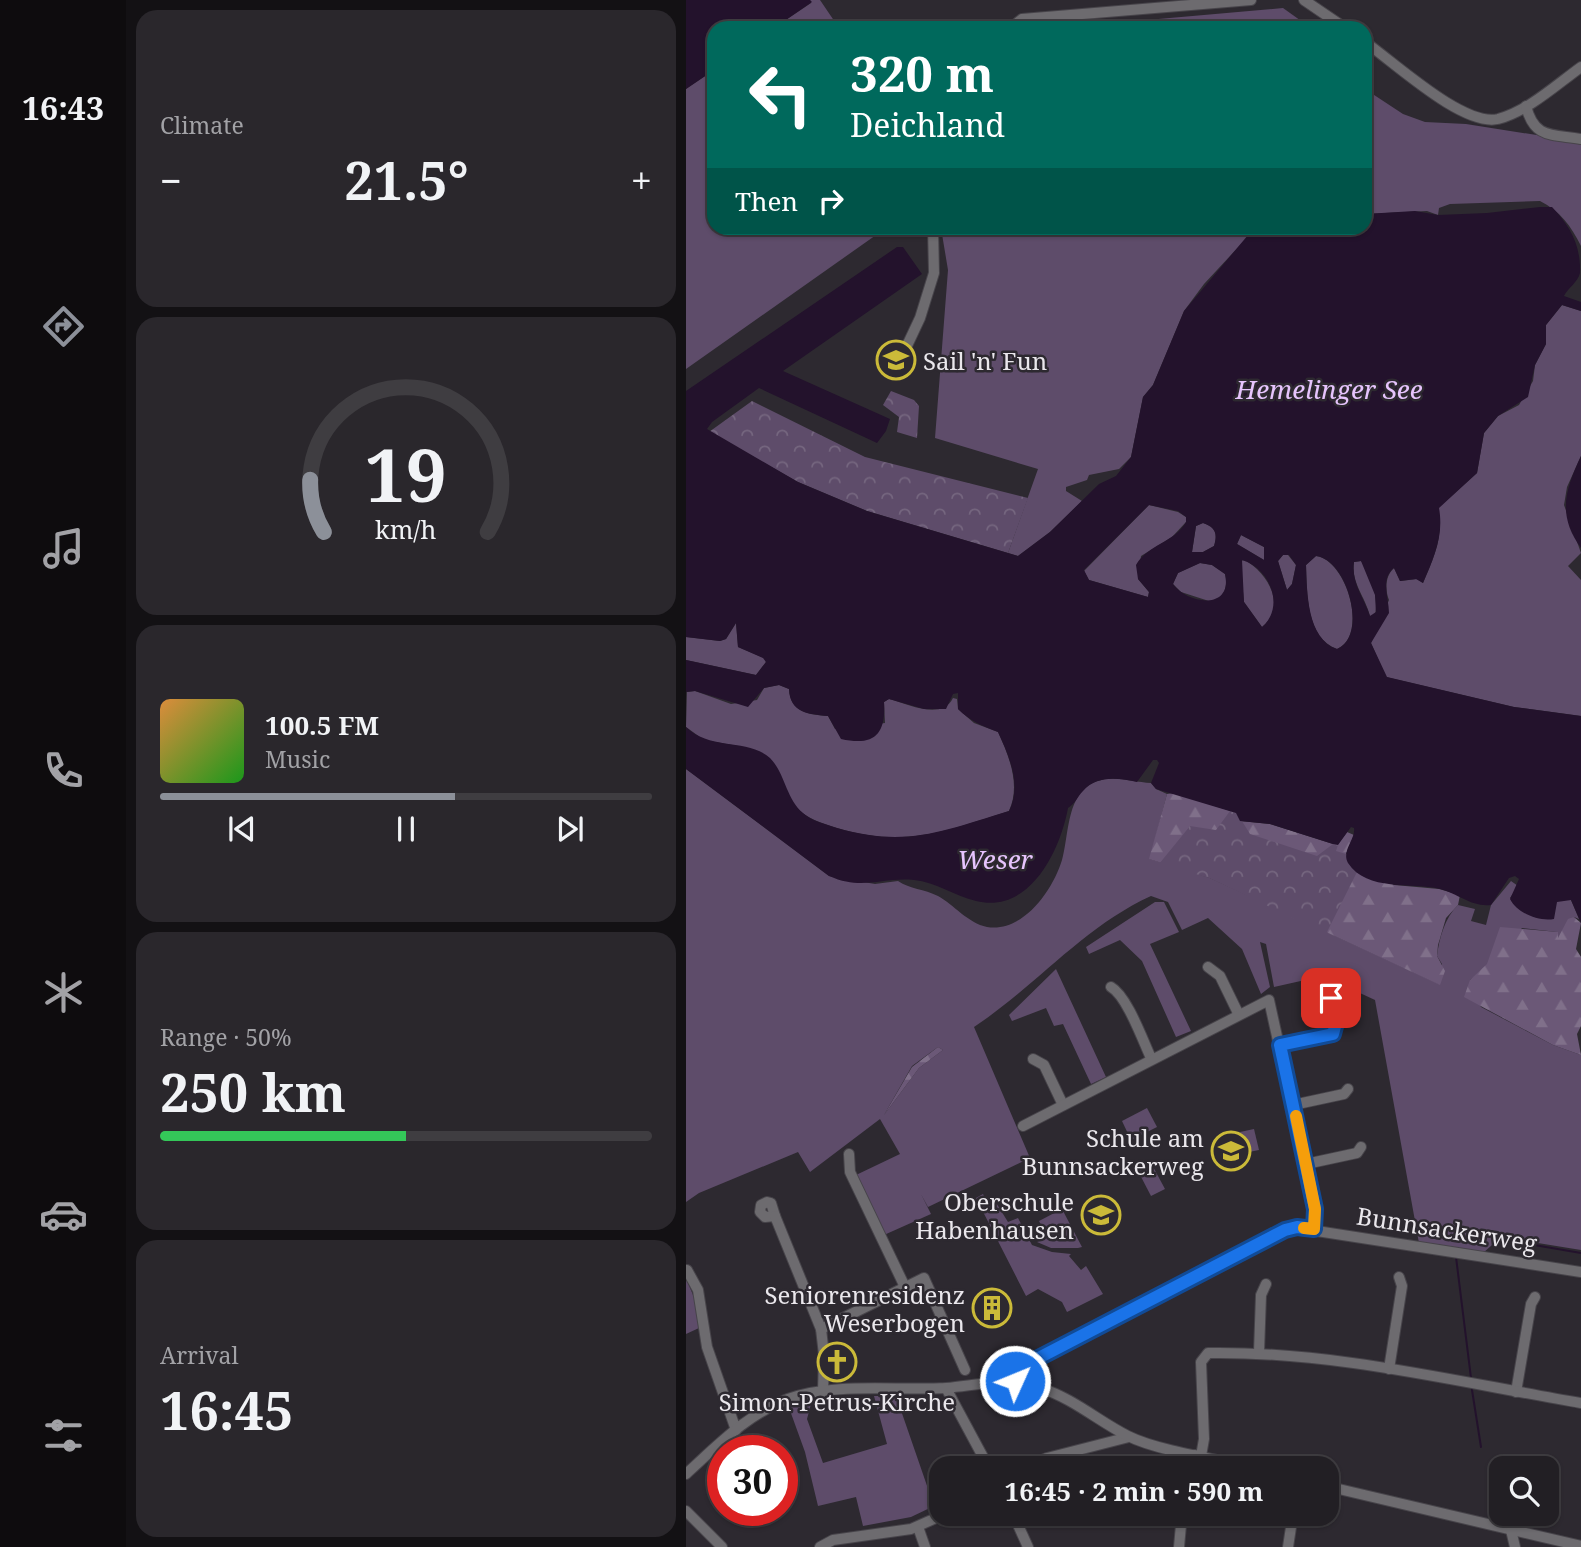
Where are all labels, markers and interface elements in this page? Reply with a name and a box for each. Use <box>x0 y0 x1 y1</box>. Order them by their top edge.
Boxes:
text: 320 m <box>850 40 994 106</box>
icon: left <box>735 49 826 140</box>
text: 16:43 <box>22 86 104 129</box>
text: Deichland <box>850 103 1005 146</box>
text: Climate <box>160 109 244 141</box>
text: 21.5° <box>344 144 469 215</box>
text: − <box>160 154 182 206</box>
text: + <box>631 154 652 206</box>
icon: right <box>812 182 850 220</box>
text: Then <box>735 183 798 219</box>
icon: directions <box>39 302 88 351</box>
school or university icon: Sail 'n' Fun <box>875 339 917 381</box>
place label: Sail 'n' Fun <box>923 344 1047 377</box>
water label: Hemelinger See <box>1235 371 1423 407</box>
text: 19 <box>365 425 447 524</box>
text: km/h <box>375 512 437 546</box>
icon: music <box>39 524 88 573</box>
text: 100.5 FM <box>265 707 379 743</box>
text: Music <box>265 743 330 775</box>
icon: phone <box>39 746 88 795</box>
icon: previous <box>223 810 261 848</box>
icon: pause <box>387 810 425 848</box>
icon: next <box>551 810 589 848</box>
water label: Weser <box>957 841 1034 877</box>
icon: climate <box>39 968 88 1017</box>
pin <box>1301 968 1361 1028</box>
icon: arrive <box>1312 979 1350 1017</box>
text: Range · 50% <box>160 1021 292 1053</box>
text: 250 km <box>160 1056 346 1127</box>
place label: Schule am Bunnsackerweg <box>1022 1121 1204 1182</box>
school or university icon: Schule am Bunnsackerweg <box>1210 1130 1252 1172</box>
place label: Oberschule Habenhausen <box>915 1185 1074 1246</box>
icon: car <box>39 1190 88 1239</box>
school or university icon: Oberschule Habenhausen <box>1080 1194 1122 1236</box>
street label: Bunnsackerweg <box>1354 1198 1540 1260</box>
place label: Seniorenresidenz Weserbogen <box>765 1278 965 1339</box>
building icon: Seniorenresidenz Weserbogen <box>971 1287 1013 1329</box>
text: Arrival <box>160 1339 239 1371</box>
church icon: Simon-Petrus-Kirche <box>816 1341 858 1383</box>
position arrow <box>978 1344 1052 1418</box>
text: 16:45 <box>160 1374 293 1445</box>
place label: Simon-Petrus-Kirche <box>719 1385 955 1418</box>
icon: filters <box>39 1411 88 1460</box>
speed limit sign: 30 <box>707 1435 798 1526</box>
map controls <box>1489 1456 1559 1526</box>
button: search <box>1489 1456 1559 1526</box>
text: 16:45 · 2 min · 590 m <box>1004 1473 1264 1509</box>

